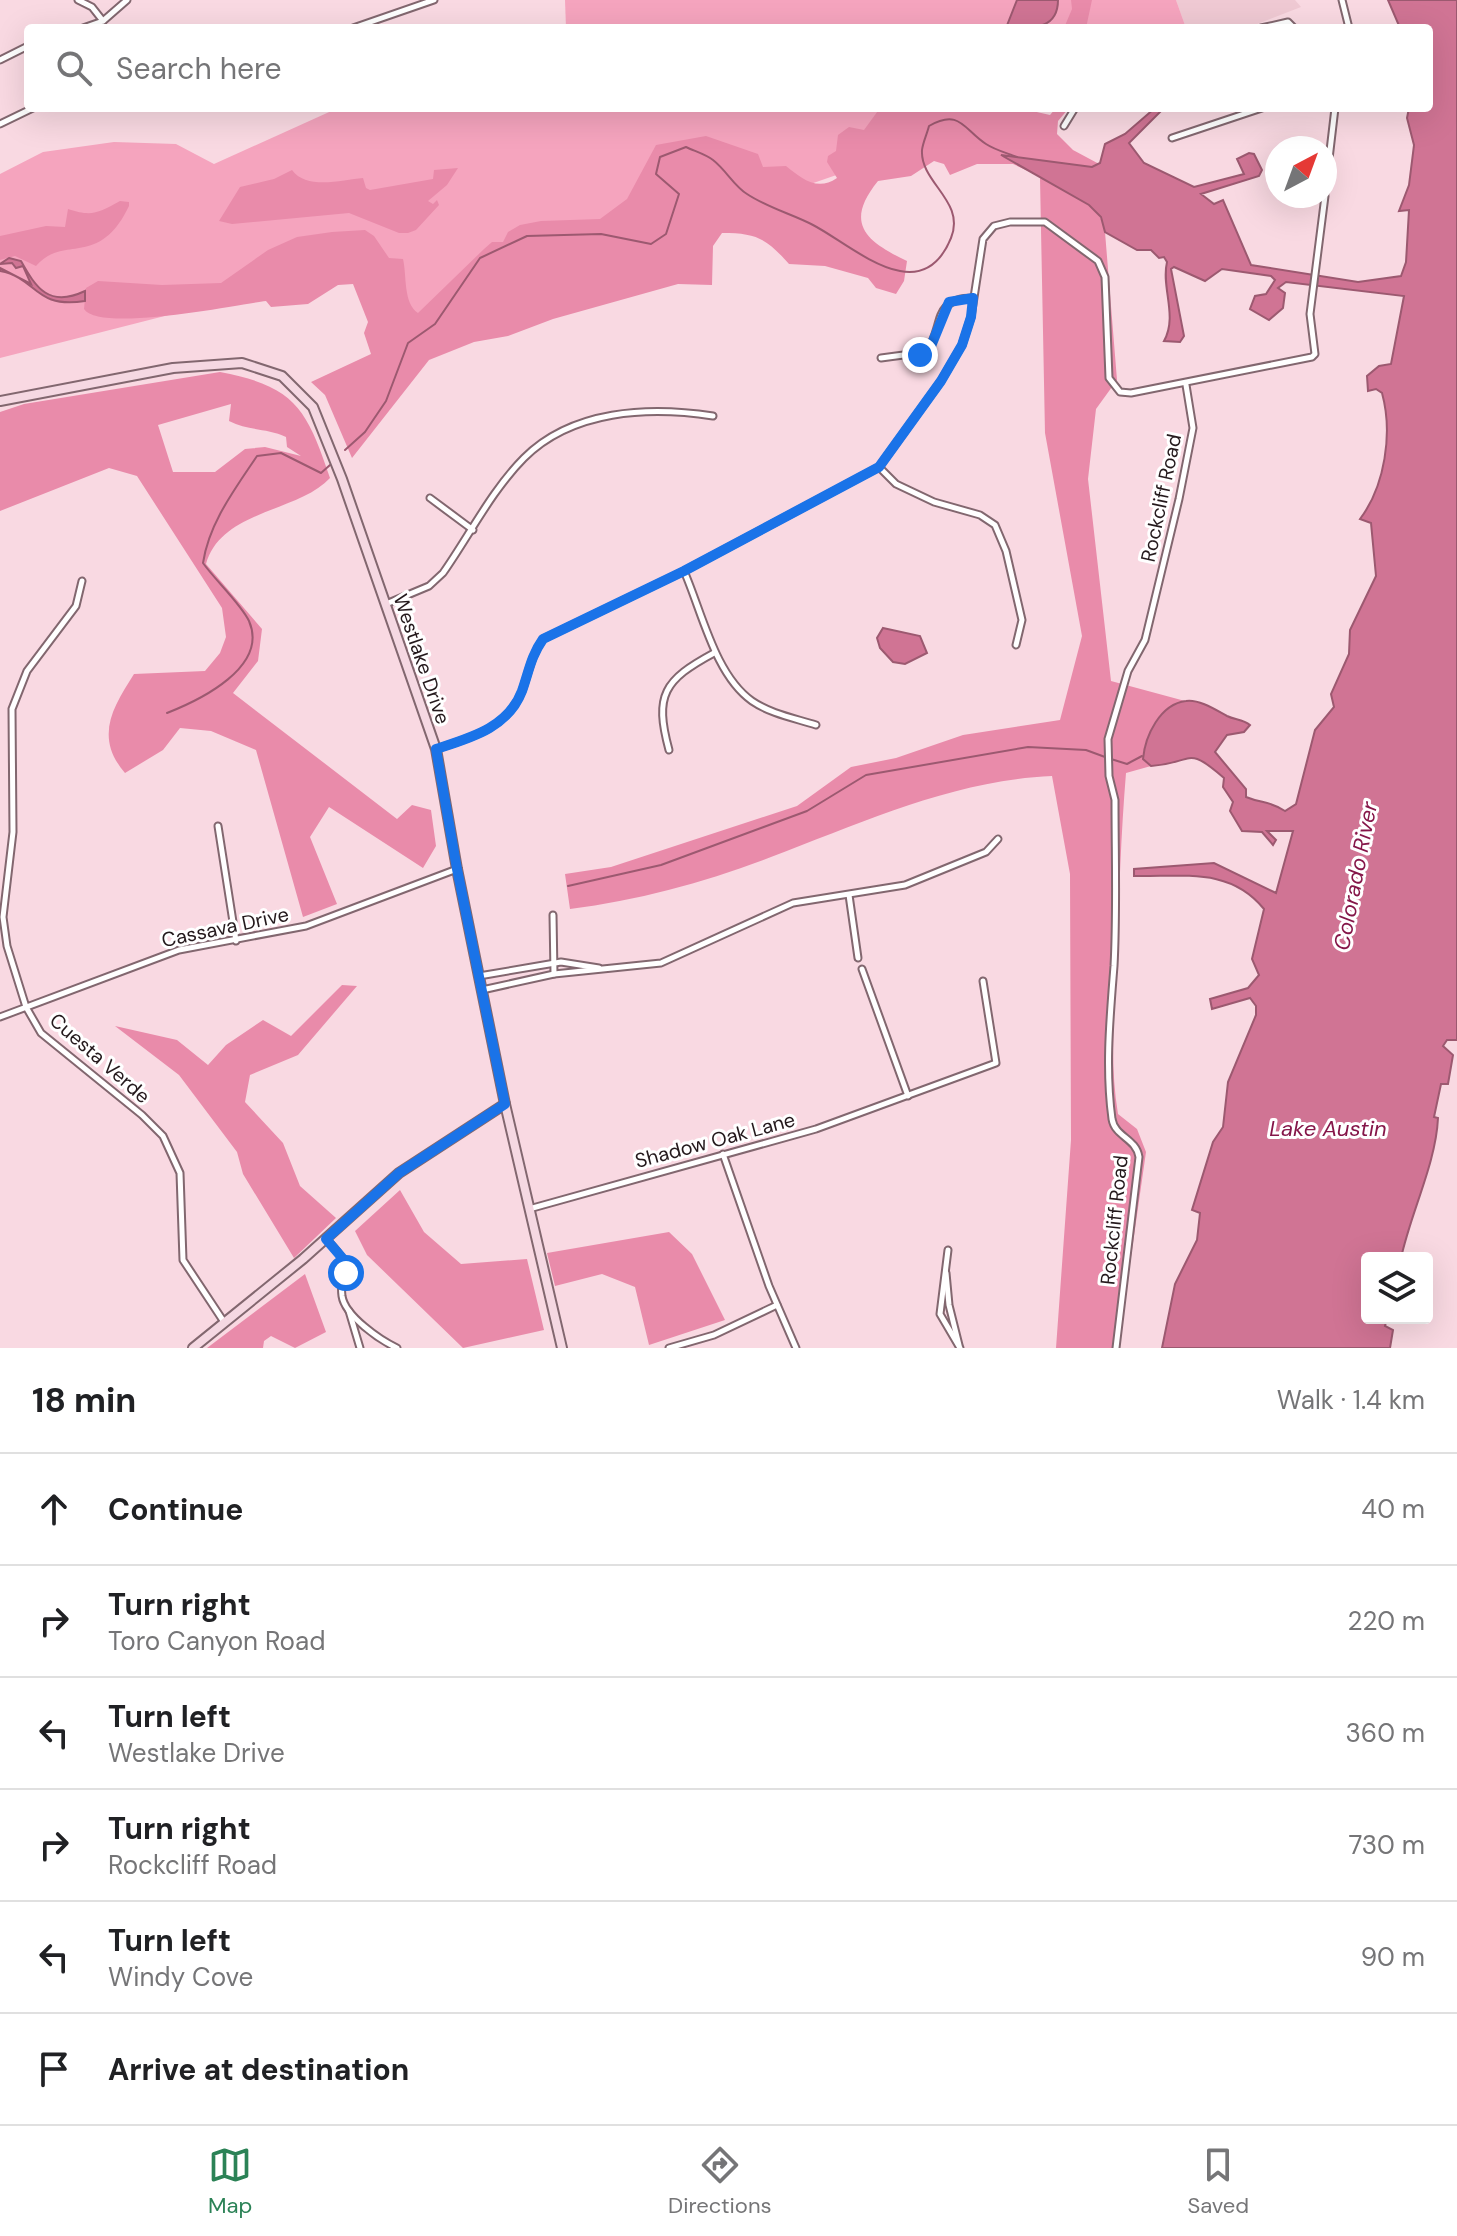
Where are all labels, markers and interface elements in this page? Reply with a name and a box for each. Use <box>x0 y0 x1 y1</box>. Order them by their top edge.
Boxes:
search box <box>24 24 1433 112</box>
icon: search <box>52 46 96 90</box>
text: Search here <box>116 49 282 88</box>
north arrow <box>1265 136 1337 208</box>
route end <box>902 337 938 373</box>
street label: Rockcliff Road <box>1135 432 1187 564</box>
street label: Westlake Drive <box>388 591 456 727</box>
water label: Colorado River <box>1327 798 1384 953</box>
street label: Cassava Drive <box>159 901 291 953</box>
street label: Cuesta Verde <box>44 1007 156 1109</box>
street label: Shadow Oak Lane <box>632 1106 798 1174</box>
water label: Lake Austin <box>1269 1114 1387 1143</box>
street label: Rockcliff Road <box>1094 1154 1134 1286</box>
map controls <box>1361 1252 1433 1324</box>
button: layers <box>1361 1252 1433 1324</box>
route start <box>328 1255 364 1291</box>
text: 18 min <box>32 1378 136 1423</box>
text: Walk · 1.4 km <box>1277 1383 1425 1417</box>
icon: ahead <box>32 1487 76 1531</box>
text: Continue <box>108 1490 243 1529</box>
text: 40 m <box>1361 1492 1425 1526</box>
text: Turn right <box>108 1585 251 1624</box>
icon: right <box>32 1599 76 1643</box>
text: 220 m <box>1347 1604 1425 1638</box>
text: Toro Canyon Road <box>108 1624 325 1658</box>
text: Turn left <box>108 1697 231 1736</box>
icon: left <box>32 1711 76 1755</box>
text: 360 m <box>1345 1716 1425 1750</box>
text: Westlake Drive <box>108 1736 285 1770</box>
text: Turn right <box>108 1809 251 1848</box>
icon: right <box>32 1823 76 1867</box>
text: 730 m <box>1349 1828 1425 1862</box>
text: Rockcliff Road <box>108 1848 277 1882</box>
text: Turn left <box>108 1921 231 1960</box>
icon: left <box>32 1935 76 1979</box>
text: 90 m <box>1361 1940 1425 1974</box>
text: Windy Cove <box>108 1960 253 1994</box>
icon: arrive <box>32 2047 76 2091</box>
text: Arrive at destination <box>108 2050 409 2089</box>
tab: Map <box>208 2143 252 2220</box>
tab: Directions <box>668 2143 772 2220</box>
tab: Saved <box>1187 2143 1249 2220</box>

